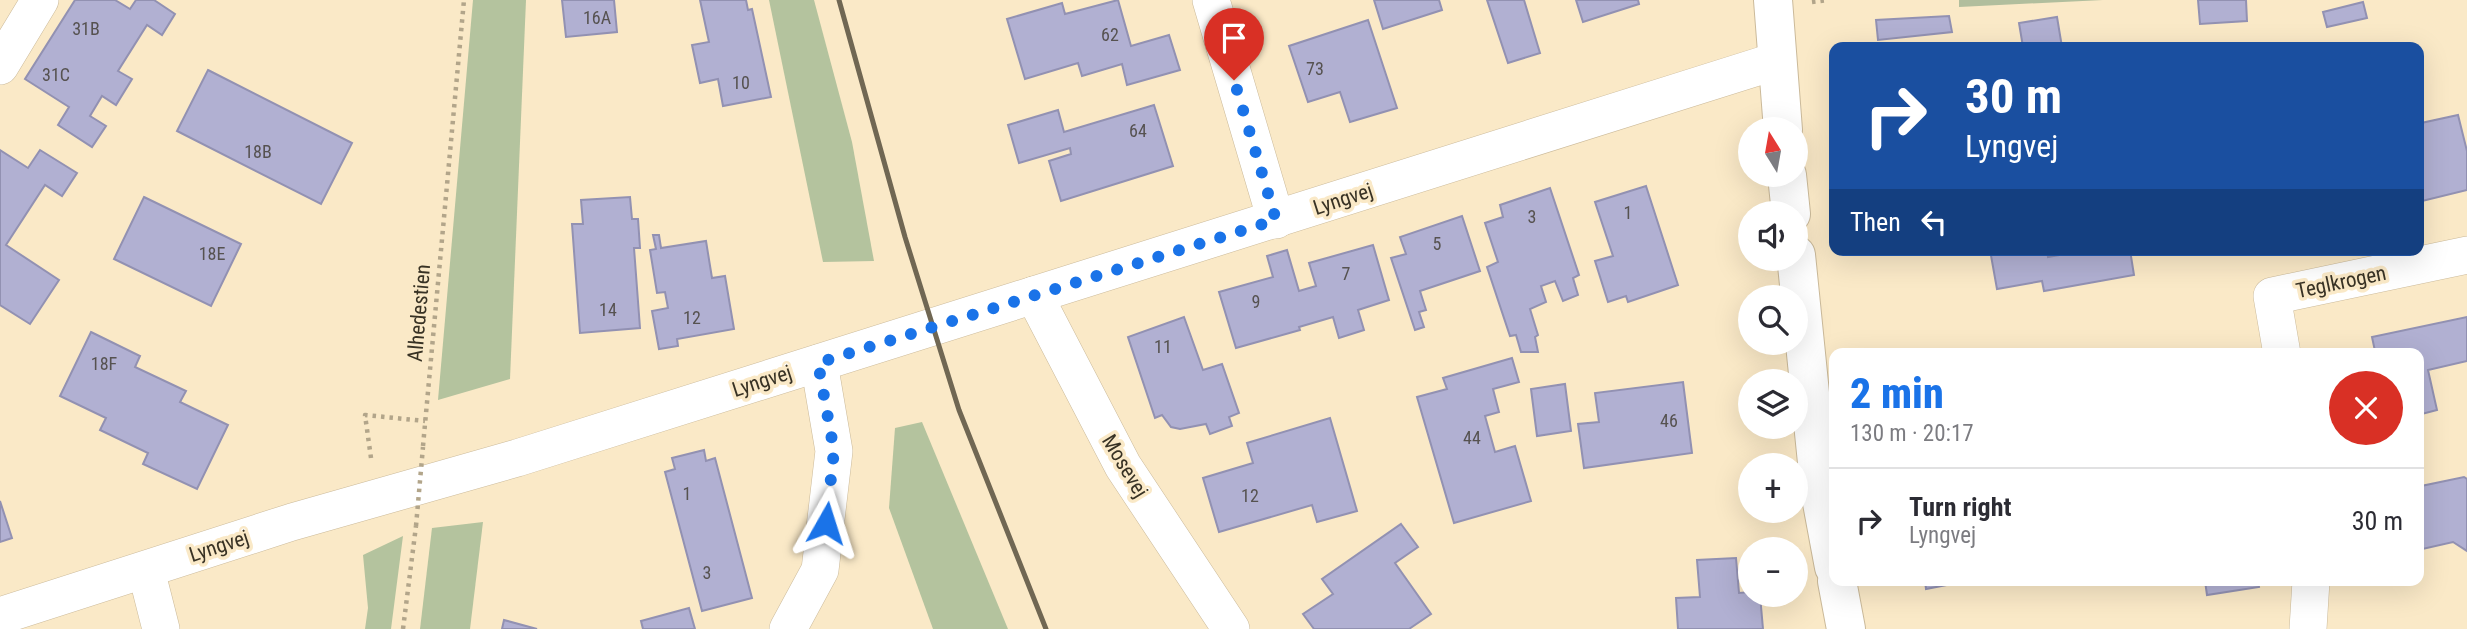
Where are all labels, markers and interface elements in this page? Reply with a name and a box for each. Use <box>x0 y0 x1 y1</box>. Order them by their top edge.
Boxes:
house number: 16A <box>583 7 612 28</box>
pin <box>1204 8 1264 80</box>
house number: 31B <box>72 18 100 39</box>
icon: arrive <box>1215 19 1253 57</box>
house number: 62 <box>1101 24 1119 45</box>
house number: 73 <box>1306 58 1324 79</box>
house number: 31C <box>42 64 70 85</box>
text: 30 m <box>1965 68 2062 125</box>
icon: right <box>1850 70 1941 161</box>
house number: 10 <box>732 72 750 93</box>
north arrow <box>1738 117 1808 187</box>
map controls <box>1738 117 1808 607</box>
house number: 64 <box>1129 120 1147 141</box>
text: Lyngvej <box>1965 127 2058 165</box>
house number: 18B <box>244 141 272 162</box>
street label: Lyngvej <box>1310 178 1376 220</box>
button: sound <box>1738 201 1808 271</box>
house number: 1 <box>1624 202 1632 223</box>
icon: left <box>1915 203 1953 241</box>
house number: 3 <box>1528 206 1536 227</box>
text: Then <box>1850 207 1901 237</box>
house number: 5 <box>1433 233 1442 254</box>
house number: 18E <box>199 243 225 264</box>
street label: Teglkrogen <box>2294 261 2388 303</box>
street label: Alhedestien <box>403 263 435 363</box>
house number: 7 <box>1342 263 1351 284</box>
button: search <box>1738 285 1808 355</box>
house number: 9 <box>1252 291 1260 312</box>
house number: 14 <box>599 299 617 320</box>
house number: 12 <box>683 307 701 328</box>
house number: 11 <box>1154 336 1172 357</box>
house number: 18F <box>91 353 118 374</box>
street label: Lyngvej <box>729 360 795 402</box>
button: layers <box>1738 369 1808 439</box>
text: 2 min <box>1850 369 1944 418</box>
button: close <box>2329 371 2403 445</box>
house number: 46 <box>1660 410 1678 431</box>
text: 130 m · 20:17 <box>1850 420 1974 447</box>
house number: 44 <box>1463 427 1481 448</box>
street label: Mosevej <box>1097 430 1153 502</box>
button: + <box>1738 453 1808 523</box>
house number: 1 <box>683 483 691 504</box>
house number: 12 <box>1241 485 1259 506</box>
position arrow <box>789 486 863 560</box>
text: Turn right <box>1909 492 2011 522</box>
icon: right <box>1850 502 1888 540</box>
text: 30 m <box>2352 506 2403 536</box>
text: Lyngvej <box>1909 522 1976 549</box>
street label: Lyngvej <box>186 525 252 567</box>
button: − <box>1738 537 1808 607</box>
house number: 3 <box>703 562 711 583</box>

